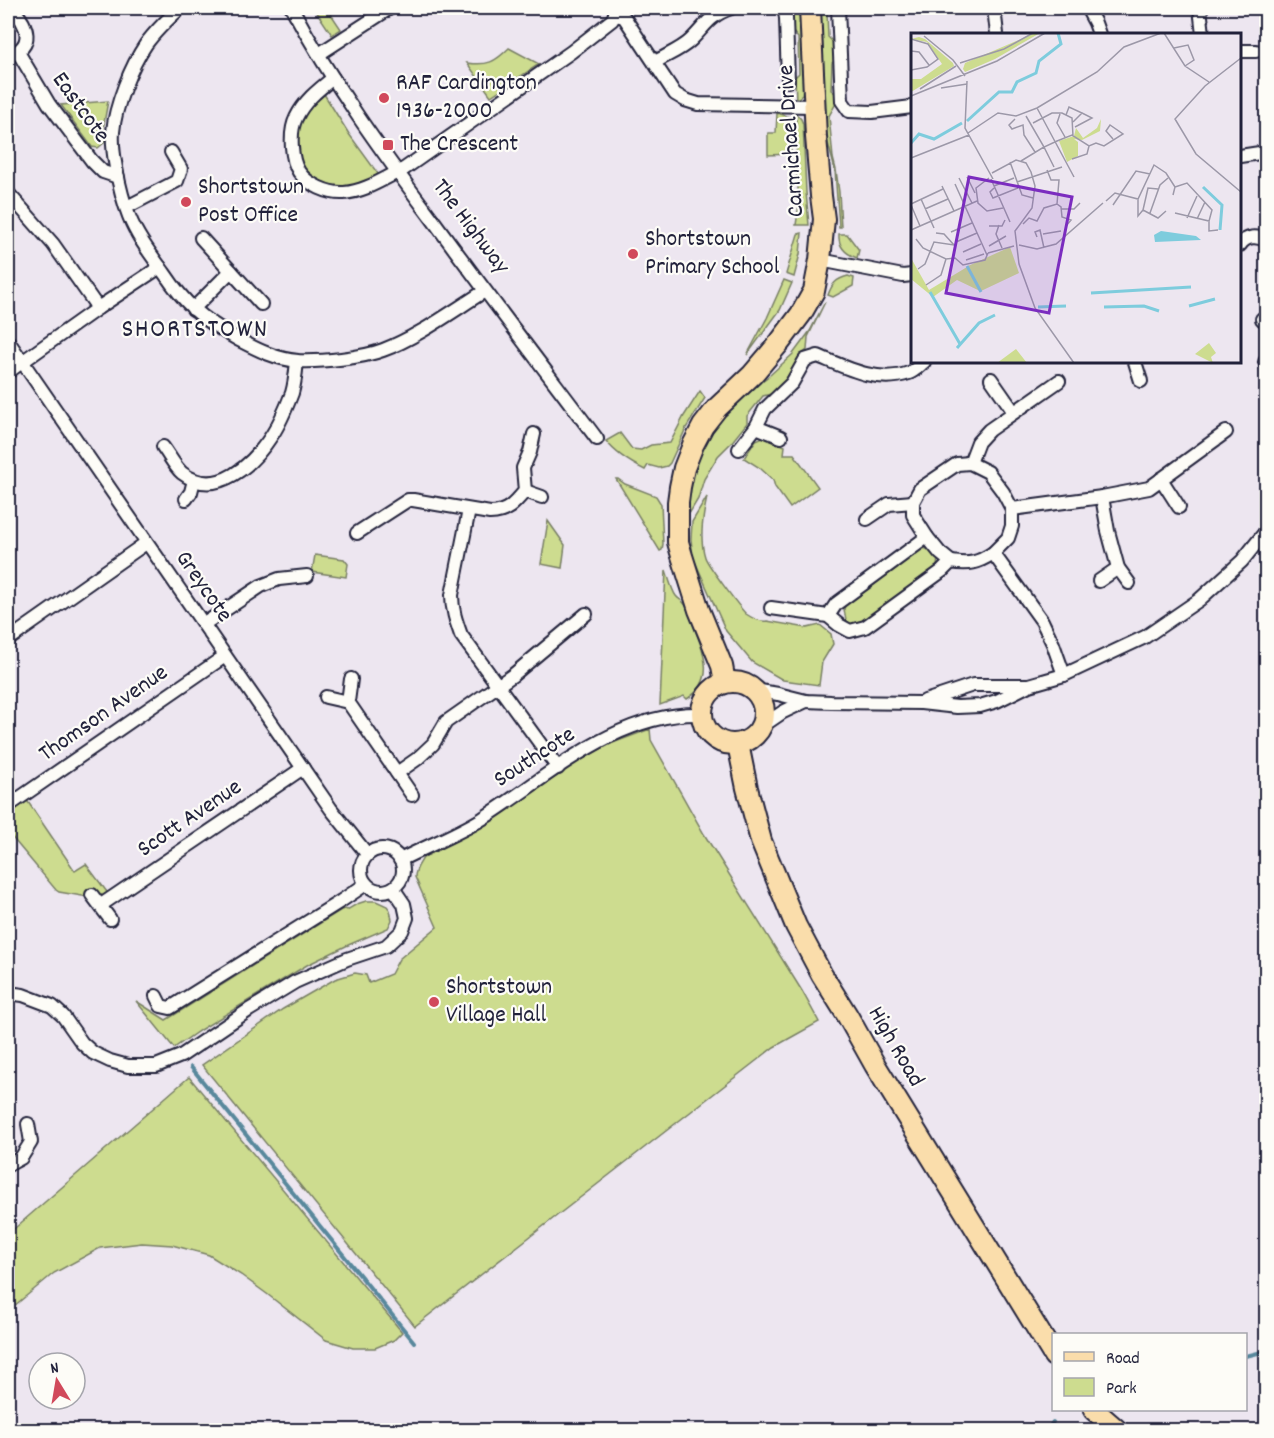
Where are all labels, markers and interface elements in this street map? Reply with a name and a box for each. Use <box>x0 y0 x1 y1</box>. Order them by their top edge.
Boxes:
inset map <box>911 33 1241 363</box>
street label: Carmichael Drive <box>770 64 814 218</box>
street label: Eastcote <box>42 65 118 151</box>
place label: RAF Cardington 1936-2000 <box>396 67 537 129</box>
marker: RAF Cardington 1936-2000 <box>377 91 391 105</box>
place label: The Crescent <box>400 128 518 162</box>
marker: The Crescent <box>381 138 395 152</box>
place label: Shortstown Post Office <box>198 171 304 233</box>
street label: The Highway <box>423 172 518 283</box>
marker: Shortstown Post Office <box>179 195 193 209</box>
place label: Shortstown Primary School <box>645 223 780 285</box>
marker: Shortstown Primary School <box>626 247 640 261</box>
district label: SHORTSTOWN <box>121 311 269 350</box>
street label: Greycote <box>166 544 240 630</box>
street label: Thomson Avenue <box>32 657 176 771</box>
street label: Southcote <box>487 719 583 797</box>
street label: Scott Avenue <box>131 771 249 867</box>
place label: Shortstown Village Hall <box>446 971 552 1033</box>
marker: Shortstown Village Hall <box>427 995 441 1009</box>
street label: High Road <box>858 1000 932 1094</box>
legend <box>1052 1333 1247 1411</box>
text: Road <box>1106 1347 1140 1372</box>
north arrow <box>27 1351 87 1411</box>
text: N <box>49 1357 61 1381</box>
text: Park <box>1106 1377 1137 1402</box>

